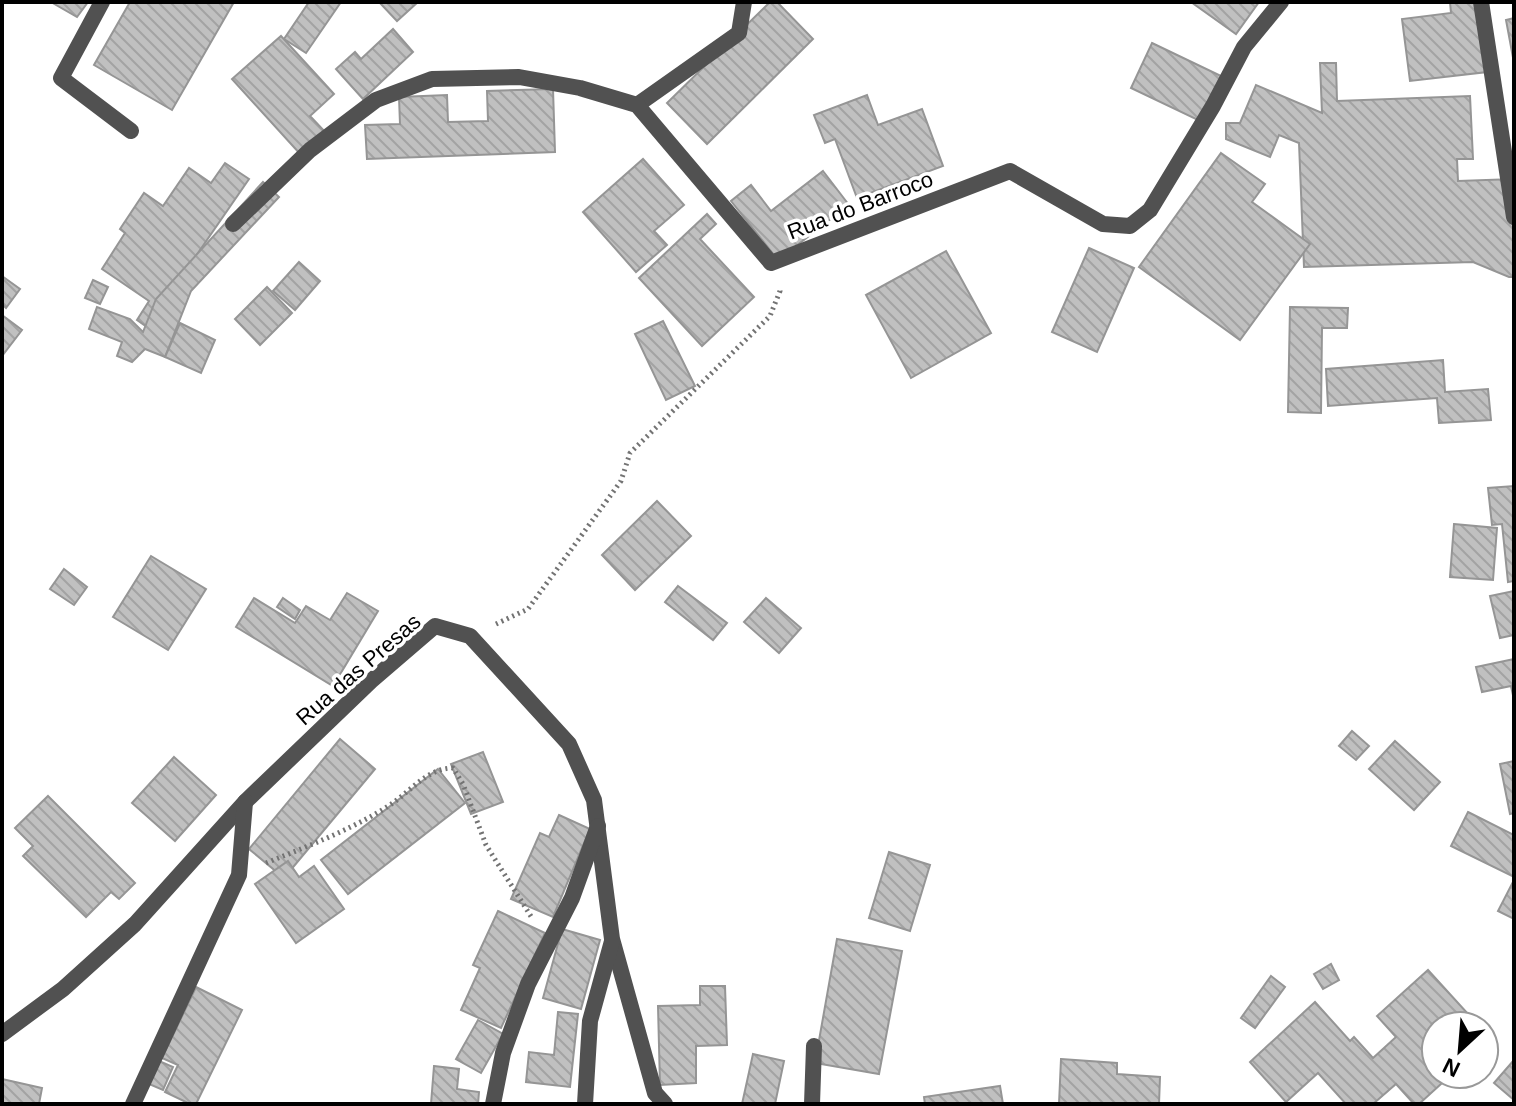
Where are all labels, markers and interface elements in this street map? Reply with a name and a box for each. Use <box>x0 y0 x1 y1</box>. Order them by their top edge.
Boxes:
street label: Rua do Barroco <box>784 166 937 245</box>
street label: Rua das Presas <box>291 609 426 730</box>
north arrow <box>1420 1010 1500 1090</box>
text: N <box>1439 1053 1464 1082</box>

